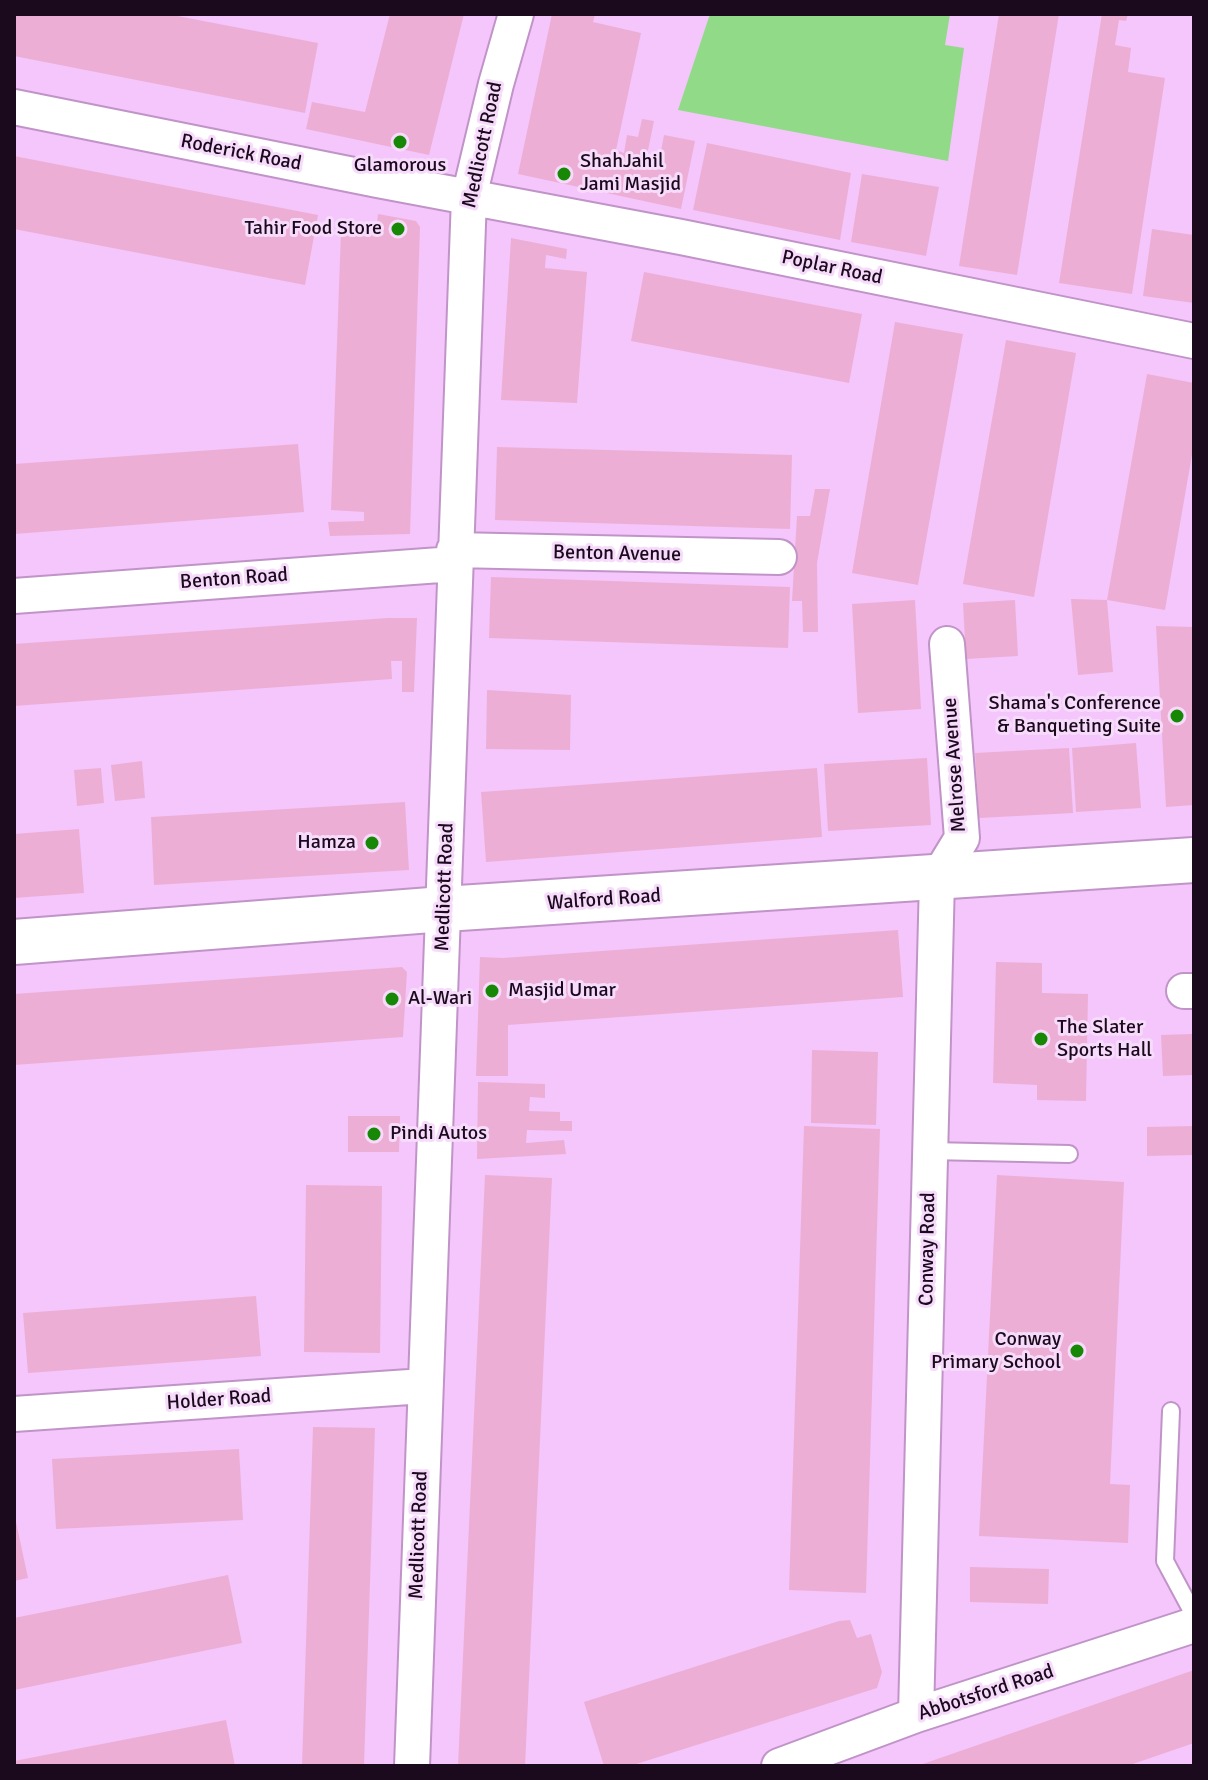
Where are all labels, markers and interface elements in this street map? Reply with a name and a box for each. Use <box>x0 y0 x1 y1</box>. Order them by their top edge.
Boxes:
street label: Medlicott Road <box>458 80 508 210</box>
street label: Roderick Road <box>179 130 303 176</box>
marker: Glamorous <box>391 133 409 151</box>
place label: ShahJahil Jami Masjid <box>580 150 681 197</box>
place label: Glamorous <box>354 154 446 178</box>
marker: ShahJahil Jami Masjid <box>555 165 573 183</box>
place label: Tahir Food Store <box>244 217 382 241</box>
marker: Tahir Food Store <box>389 220 407 238</box>
street label: Poplar Road <box>779 246 885 290</box>
street label: Benton Avenue <box>553 541 681 567</box>
street label: Benton Road <box>179 563 289 595</box>
place label: Shama's Conference & Banqueting Suite <box>989 692 1161 739</box>
street label: Melrose Avenue <box>938 697 972 833</box>
marker: Shama's Conference & Banqueting Suite <box>1168 707 1186 725</box>
street label: Medlicott Road <box>431 822 459 952</box>
place label: Hamza <box>297 831 356 855</box>
marker: Hamza <box>363 834 381 852</box>
street label: Walford Road <box>546 884 662 916</box>
place label: Masjid Umar <box>508 979 616 1003</box>
marker: Masjid Umar <box>483 982 501 1000</box>
place label: Al-Wari <box>408 987 472 1011</box>
marker: Al-Wari <box>383 990 401 1008</box>
place label: The Slater Sports Hall <box>1057 1016 1152 1063</box>
marker: The Slater Sports Hall <box>1032 1030 1050 1048</box>
place label: Pindi Autos <box>390 1122 487 1146</box>
marker: Pindi Autos <box>365 1125 383 1143</box>
street label: Conway Road <box>915 1192 941 1306</box>
place label: Conway Primary School <box>931 1328 1061 1375</box>
marker: Conway Primary School <box>1068 1342 1086 1360</box>
street label: Holder Road <box>166 1384 272 1416</box>
street label: Medlicott Road <box>405 1470 433 1600</box>
street label: Abbotsford Road <box>915 1660 1057 1726</box>

